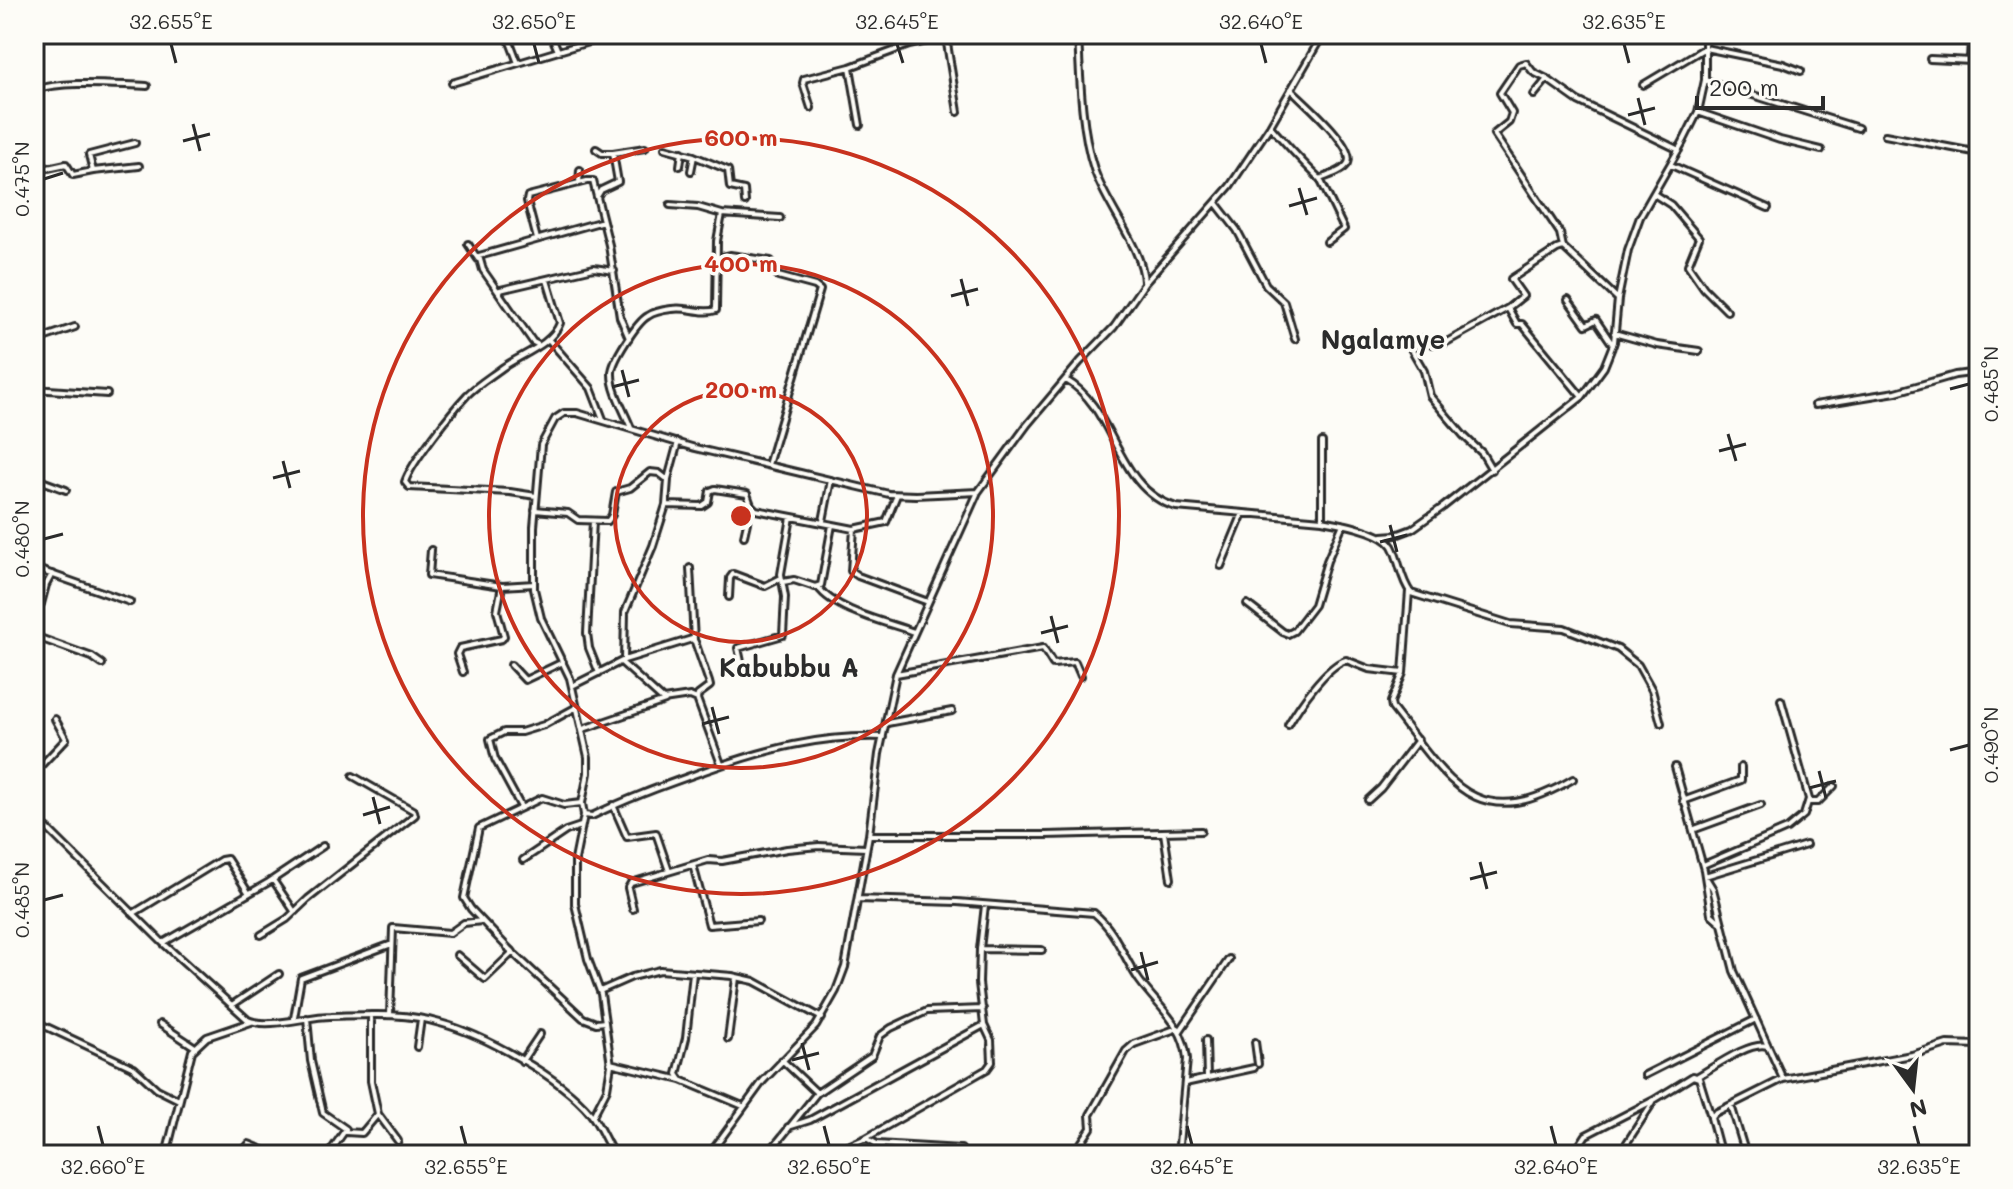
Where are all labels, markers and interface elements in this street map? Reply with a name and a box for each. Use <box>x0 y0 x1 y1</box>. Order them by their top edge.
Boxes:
text: 32.655°E <box>129 8 213 34</box>
text: 32.650°E <box>492 8 576 34</box>
text: 32.645°E <box>855 8 939 34</box>
text: 32.640°E <box>1219 8 1303 34</box>
text: 32.635°E <box>1582 8 1666 34</box>
scale bar <box>1697 60 1823 110</box>
text: 200 m <box>1709 71 1779 102</box>
text: 600 m <box>704 121 778 152</box>
text: 0.475°N <box>8 141 34 217</box>
text: 400 m <box>704 247 778 278</box>
district label: Ngalamye <box>1321 322 1445 356</box>
text: 0.485°N <box>1977 346 2003 422</box>
text: 200 m <box>705 373 777 404</box>
text: 0.480°N <box>8 501 34 577</box>
centre of rings <box>727 502 755 530</box>
district label: Kabubbu A <box>719 650 859 684</box>
text: 0.490°N <box>1977 707 2003 783</box>
text: 0.485°N <box>8 862 34 938</box>
north arrow <box>1873 1049 1953 1129</box>
text: N <box>1906 1093 1930 1125</box>
text: 32.660°E <box>61 1153 145 1179</box>
text: 32.655°E <box>424 1153 508 1179</box>
text: 32.650°E <box>787 1153 871 1179</box>
text: 32.645°E <box>1150 1153 1234 1179</box>
text: 32.640°E <box>1514 1153 1598 1179</box>
text: 32.635°E <box>1877 1153 1961 1179</box>

